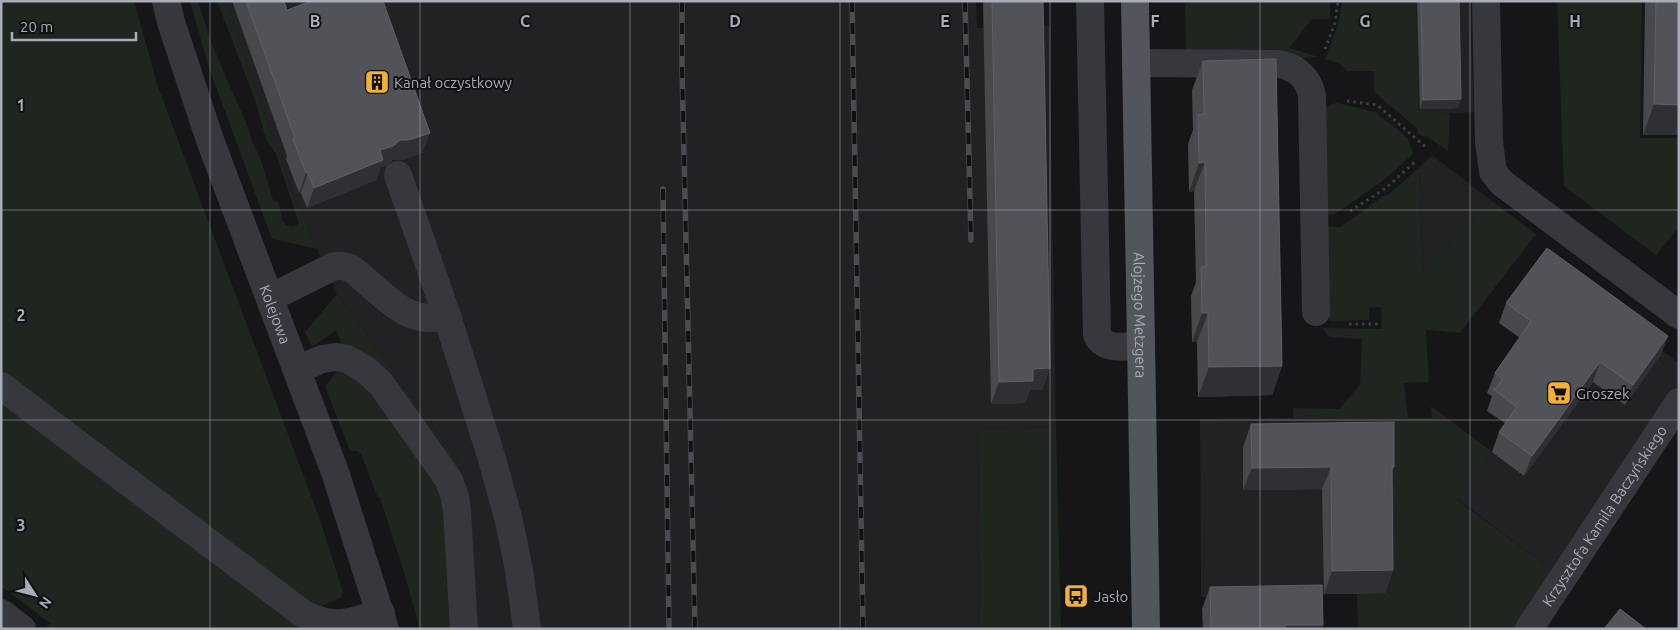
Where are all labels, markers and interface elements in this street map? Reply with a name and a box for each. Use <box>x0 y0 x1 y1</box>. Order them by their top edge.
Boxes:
scale bar <box>12 10 136 42</box>
text: B <box>310 12 320 30</box>
text: C <box>520 12 530 30</box>
text: D <box>729 12 741 30</box>
text: E <box>940 12 950 30</box>
text: F <box>1151 12 1160 30</box>
text: G <box>1359 12 1371 30</box>
text: H <box>1569 12 1581 30</box>
text: 20 m <box>20 18 53 35</box>
building icon: Kanał oczystkowy <box>364 69 390 95</box>
place label: Kanał oczystkowy <box>394 74 512 91</box>
text: 1 <box>16 96 26 114</box>
street label: Alojzego Metzgera <box>1131 252 1150 378</box>
street label: Kolejowa <box>257 282 294 346</box>
text: 2 <box>16 306 26 324</box>
supermarket icon: Groszek <box>1546 380 1572 406</box>
place label: Groszek <box>1576 385 1630 402</box>
street label: Krzysztofa Kamila Baczyńskiego <box>1538 422 1670 609</box>
text: 3 <box>16 516 26 534</box>
north arrow <box>10 570 60 620</box>
bus stop icon: Jasło <box>1063 583 1089 609</box>
place label: Jasło <box>1094 588 1128 605</box>
text: N <box>36 594 55 612</box>

